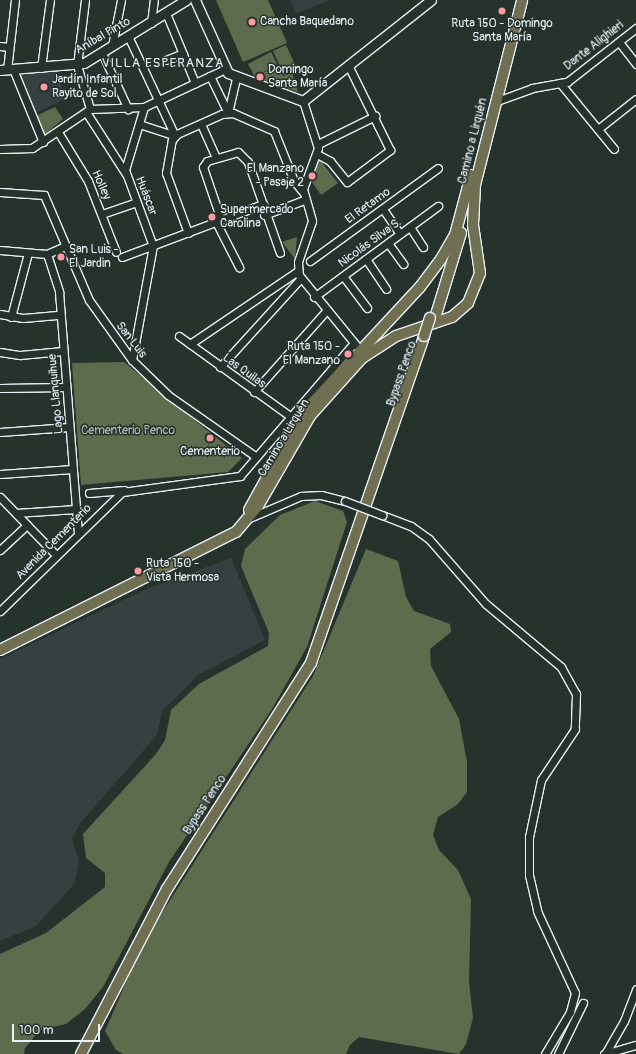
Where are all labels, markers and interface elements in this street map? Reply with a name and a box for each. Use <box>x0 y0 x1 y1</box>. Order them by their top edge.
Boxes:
marker: Ruta 150 - Domingo Santa María <box>497 6 507 16</box>
street label: Aníbal Pinto <box>73 14 133 58</box>
place label: Cancha Baquedano <box>260 15 354 29</box>
marker: Cancha Baquedano <box>247 17 257 27</box>
place label: Ruta 150 - Domingo Santa María <box>451 17 553 45</box>
street label: Dante Alighieri <box>561 18 627 74</box>
district label: VILLA ESPERANZA <box>102 55 224 71</box>
place label: Domingo Santa María <box>268 63 327 91</box>
marker: Domingo Santa María <box>255 72 265 82</box>
place label: Jardín Infantil Rayito de Sol <box>52 73 122 101</box>
marker: Jardín Infantil Rayito de Sol <box>39 82 49 92</box>
street label: Camino a Lirquén <box>455 97 491 185</box>
place label: El Manzano - Pasaje 2 <box>247 162 304 190</box>
street label: Holley <box>88 168 114 202</box>
marker: El Manzano - Pasaje 2 <box>307 171 317 181</box>
street label: Huáscar <box>132 174 160 218</box>
street label: El Retamo <box>343 185 393 227</box>
place label: Supermercado Carolina <box>220 203 294 231</box>
marker: Supermercado Carolina <box>207 212 217 222</box>
street label: Nicolás Silva S. <box>336 215 404 271</box>
place label: San Luis - El Jardin <box>69 243 119 271</box>
marker: San Luis - El Jardin <box>56 252 66 262</box>
street label: San Luis <box>112 319 150 361</box>
street label: Bypass Penco <box>384 339 420 409</box>
place label: Ruta 150 - El Manzano <box>283 340 340 368</box>
marker: Ruta 150 - El Manzano <box>343 349 353 359</box>
street label: Las Quilas <box>220 351 268 391</box>
street label: Lago Llanquihue <box>45 353 67 435</box>
street label: Camino a Lirquén <box>255 397 313 479</box>
park label: Cementerio Penco <box>81 424 175 438</box>
marker: Cementerio <box>205 433 215 443</box>
place label: Cementerio <box>180 445 240 459</box>
street label: Avenida Cementerio <box>13 501 95 583</box>
place label: Ruta 150 - Vista Hermosa <box>146 557 219 585</box>
marker: Ruta 150 - Vista Hermosa <box>133 566 143 576</box>
street label: Bypass Penco <box>180 773 230 837</box>
scale bar <box>14 1016 102 1042</box>
text: 100 m <box>19 1023 53 1038</box>

